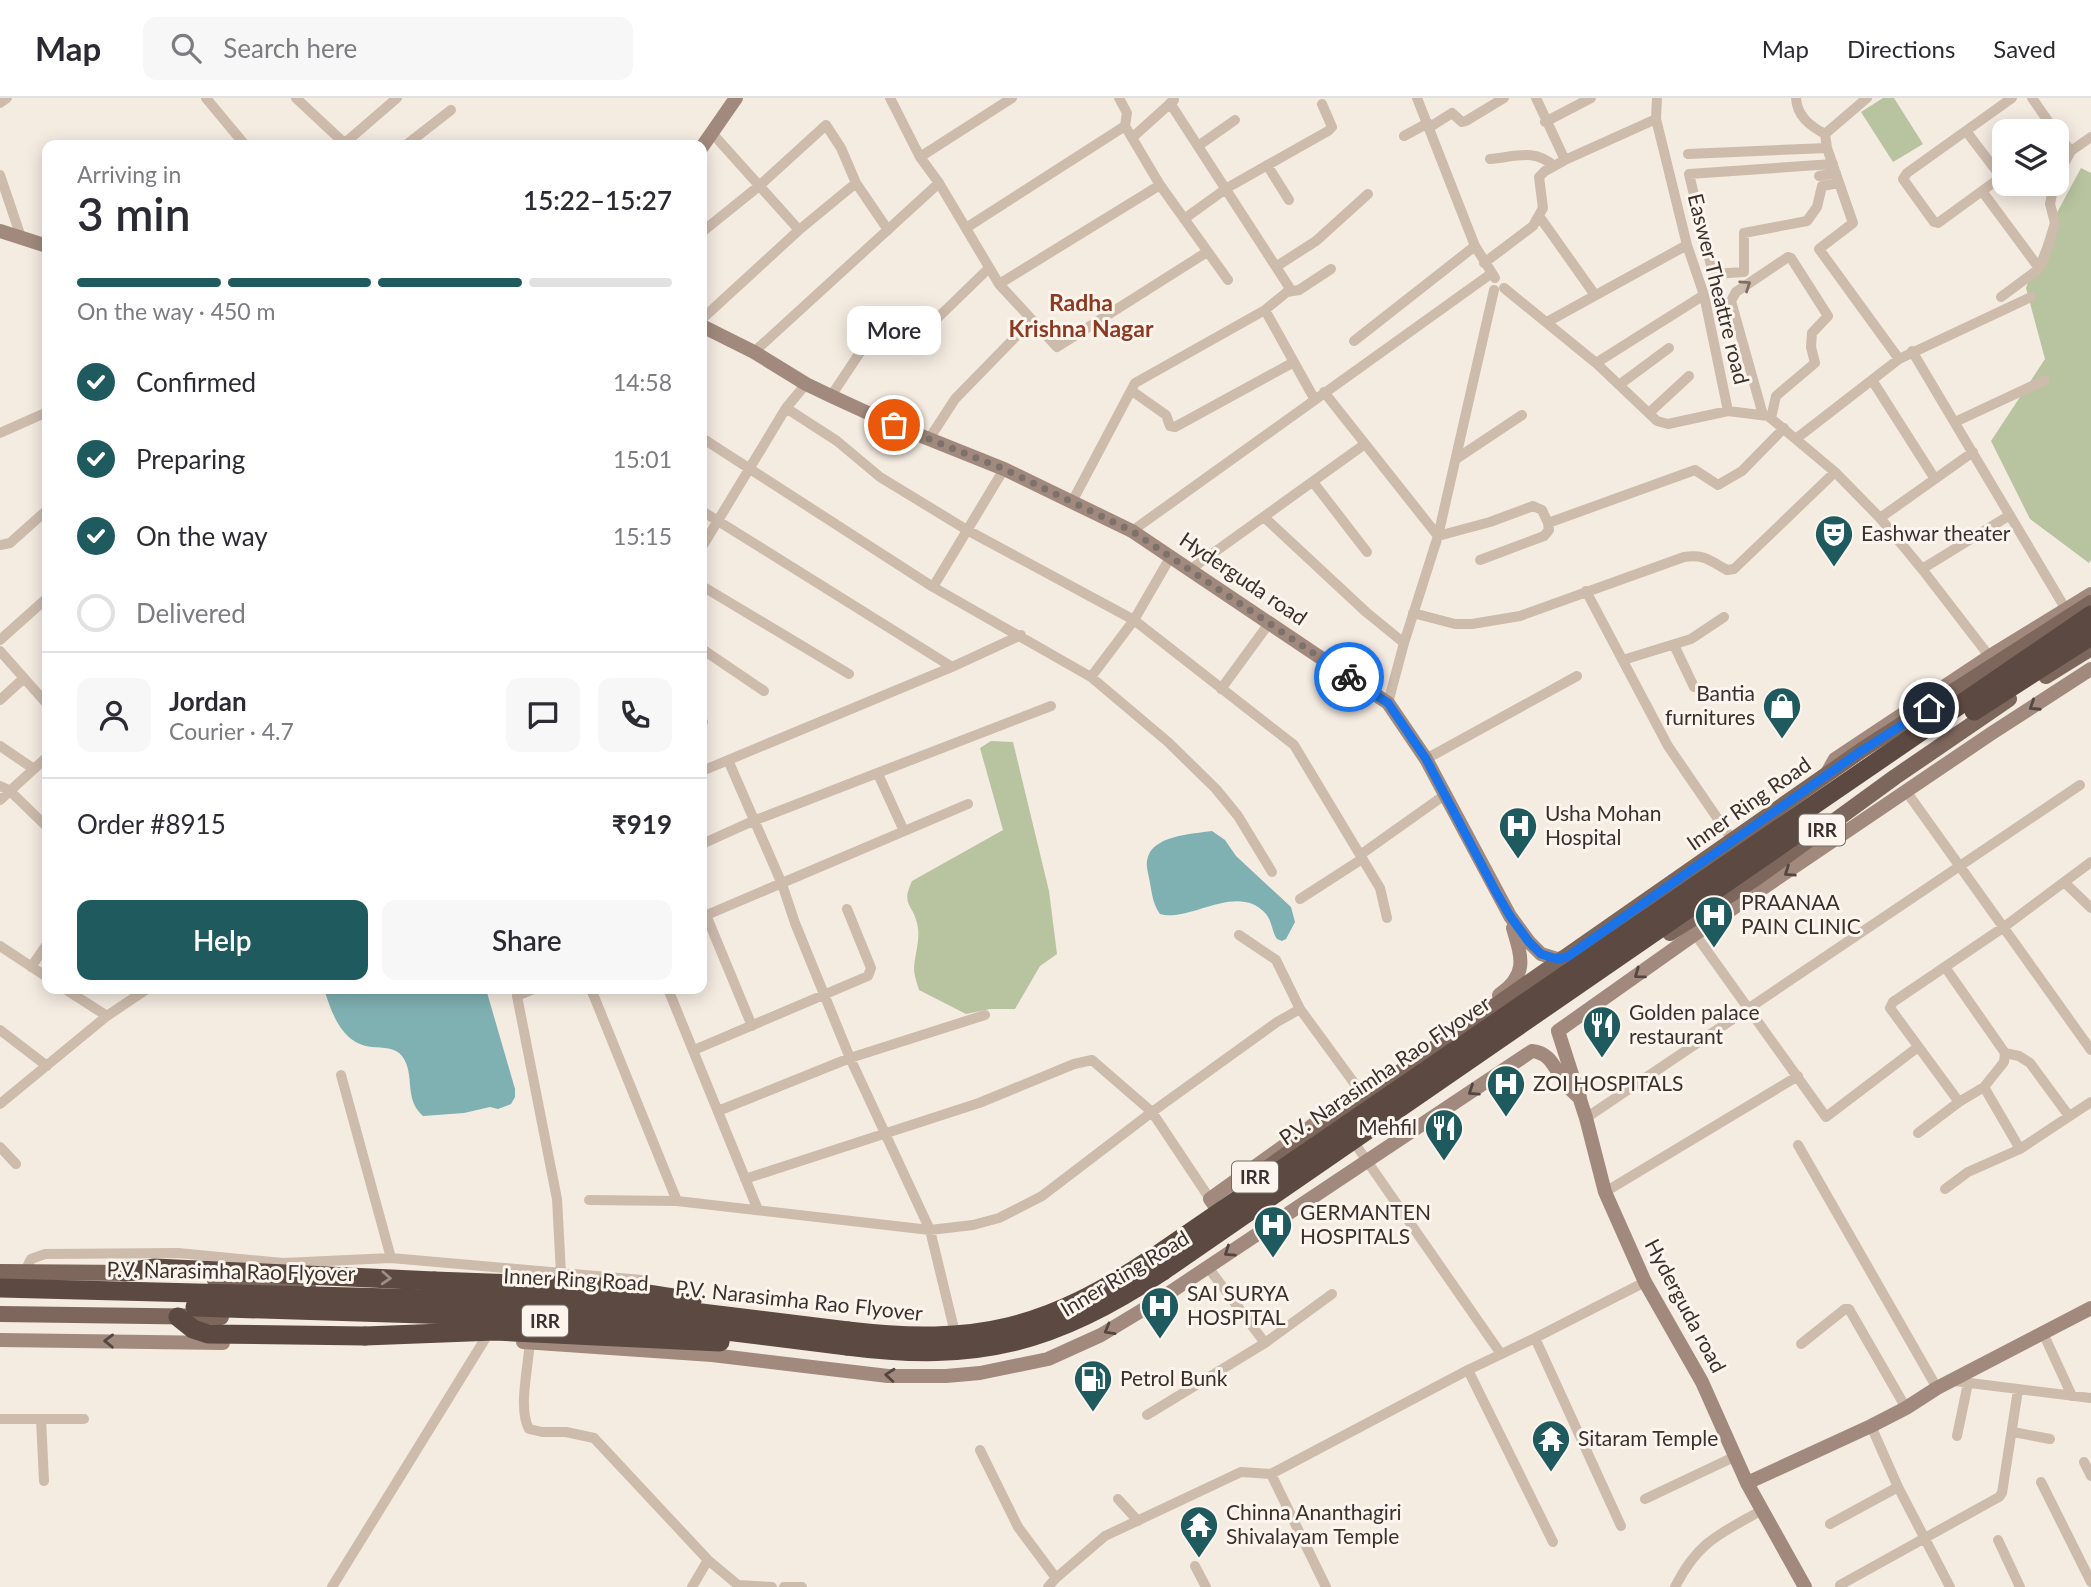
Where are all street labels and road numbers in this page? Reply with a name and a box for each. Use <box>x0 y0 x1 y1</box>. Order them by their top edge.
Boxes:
street label: Easwer Theattre road <box>1684 191 1755 387</box>
street label: Hyderguda road <box>1175 526 1312 630</box>
street label: Inner Ring Road <box>1681 751 1815 855</box>
road number: IRR <box>1799 814 1845 846</box>
street label: P.V. Narasimha Rao Flyover <box>1274 990 1495 1150</box>
road number: IRR <box>1232 1162 1278 1192</box>
street label: Inner Ring Road <box>1055 1225 1193 1321</box>
street label: Hyderguda road <box>1641 1234 1732 1377</box>
street label: P.V. Narasimha Rao Flyover <box>106 1256 356 1285</box>
street label: Inner Ring Road <box>503 1262 649 1295</box>
street label: P.V. Narasimha Rao Flyover <box>674 1274 924 1325</box>
road number: IRR <box>522 1306 568 1336</box>

